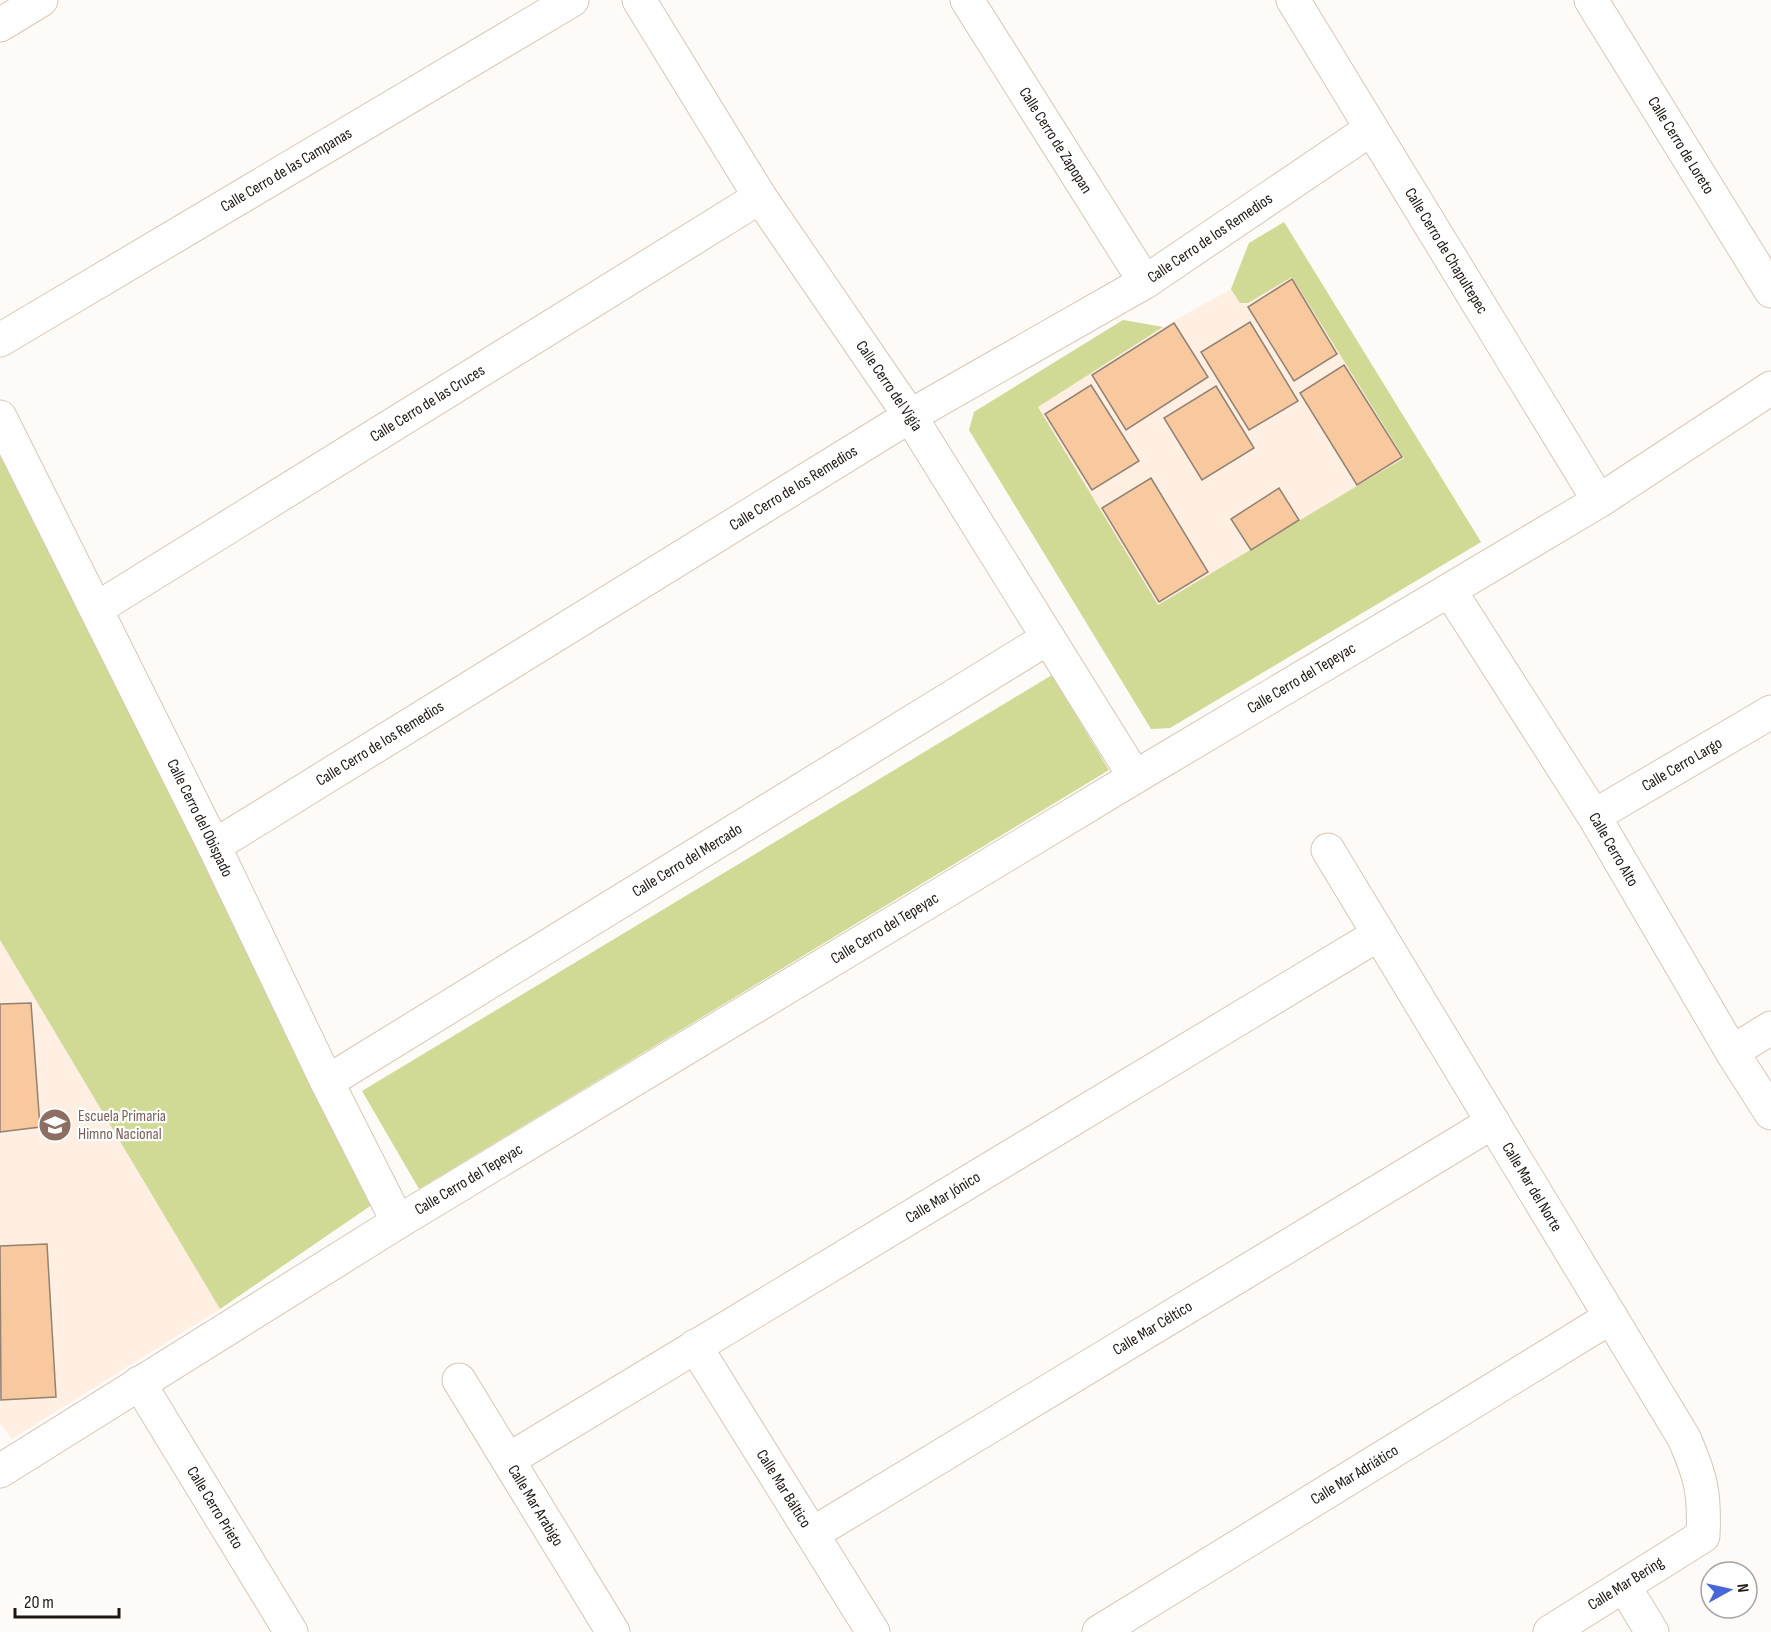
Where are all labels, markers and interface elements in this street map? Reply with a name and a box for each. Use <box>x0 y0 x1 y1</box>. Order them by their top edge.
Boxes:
street label: Calle Cerro de Zapopan <box>1015 84 1096 197</box>
street label: Calle Cerro de Loreto <box>1644 93 1718 198</box>
street label: Calle Cerro de las Campanas <box>217 123 356 216</box>
street label: Calle Cerro de Chapultepec <box>1401 184 1492 317</box>
street label: Calle Cerro de los Remedios <box>1144 189 1276 287</box>
street label: Calle Cerro del Vigía <box>852 337 927 435</box>
street label: Calle Cerro de las Cruces <box>367 361 488 446</box>
street label: Calle Cerro de los Remedios <box>726 441 861 535</box>
street label: Calle Cerro del Tepeyac <box>1244 638 1359 718</box>
street label: Calle Cerro de los Remedios <box>312 697 448 790</box>
street label: Calle Cerro Largo <box>1638 733 1726 795</box>
street label: Calle Cerro del Obispado <box>163 756 237 880</box>
street label: Calle Cerro Alto <box>1585 809 1643 890</box>
street label: Calle Cerro del Mercado <box>629 819 746 901</box>
street label: Calle Cerro del Tepeyac <box>827 888 942 968</box>
school or university icon: Escuela Primaria Himno Nacional <box>37 1107 73 1143</box>
place label: Escuela Primaria Himno Nacional <box>78 1107 166 1144</box>
street label: Calle Cerro del Tepeyac <box>411 1139 526 1219</box>
street label: Calle Mar del Norte <box>1498 1139 1566 1235</box>
street label: Calle Mar Jónico <box>902 1167 984 1227</box>
street label: Calle Mar Céltico <box>1109 1297 1196 1359</box>
street label: Calle Mar Adriático <box>1307 1441 1402 1509</box>
street label: Calle Mar Báltico <box>752 1446 815 1531</box>
street label: Calle Mar Arabigo <box>504 1461 568 1550</box>
street label: Calle Cerro Prieto <box>183 1463 247 1552</box>
street label: Calle Mar Bering <box>1585 1553 1667 1615</box>
north arrow <box>1699 1560 1759 1620</box>
scale bar <box>15 1581 118 1619</box>
text: N <box>1732 1583 1752 1594</box>
text: 20 m <box>24 1592 54 1613</box>

